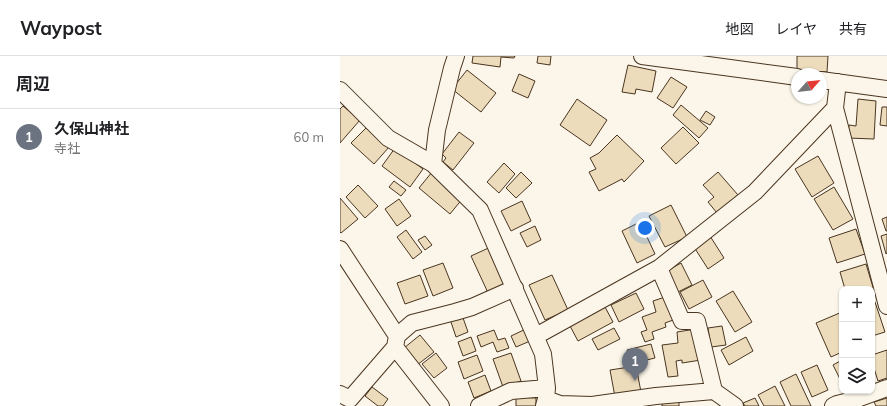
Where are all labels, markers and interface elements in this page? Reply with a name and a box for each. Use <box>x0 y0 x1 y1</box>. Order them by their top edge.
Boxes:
text: Waypost <box>20 16 102 40</box>
text: 地図 <box>725 20 753 38</box>
text: レイヤ <box>775 20 817 38</box>
text: 共有 <box>839 20 867 38</box>
north arrow <box>791 68 827 104</box>
text: 周辺 <box>16 73 50 94</box>
text: 久保山神社 <box>54 119 129 138</box>
text: 1 <box>25 129 33 145</box>
text: 60 m <box>294 129 324 145</box>
text: 寺社 <box>54 140 80 156</box>
your location <box>635 218 655 238</box>
map controls <box>839 286 875 394</box>
button: + <box>839 286 875 322</box>
button: − <box>839 322 875 358</box>
pin: 1 <box>622 348 648 381</box>
button: layers <box>839 358 875 394</box>

